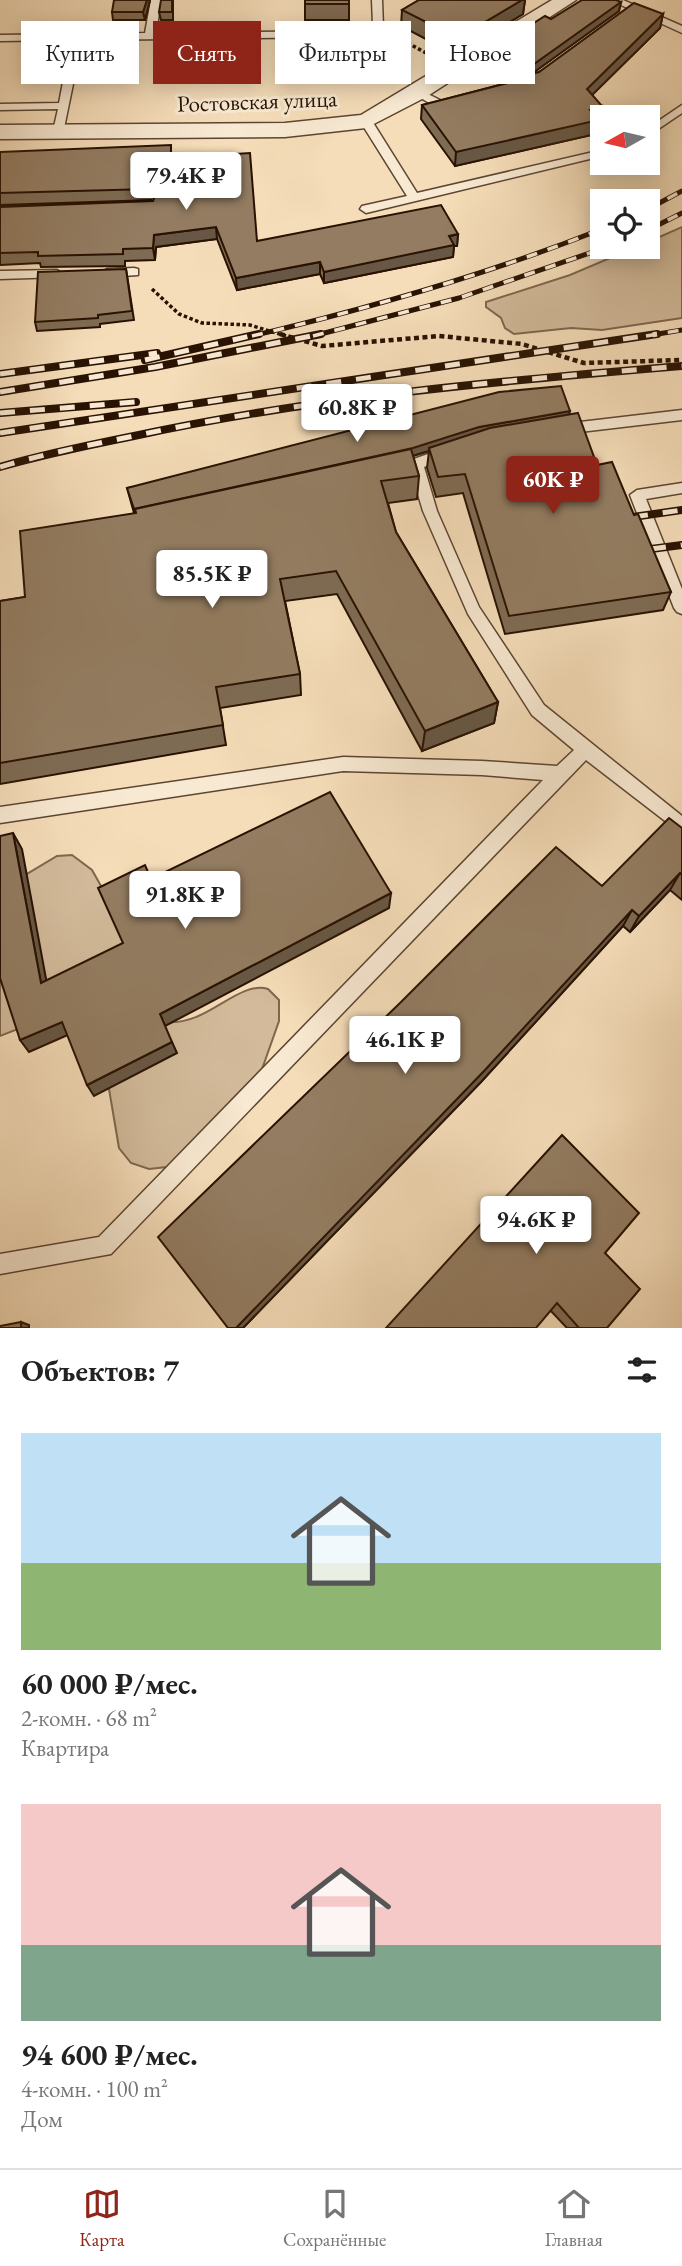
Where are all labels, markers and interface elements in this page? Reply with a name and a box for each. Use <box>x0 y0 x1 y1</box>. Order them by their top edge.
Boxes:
chip: Купить <box>21 21 139 84</box>
chip: Снять <box>153 21 261 84</box>
chip: Фильтры <box>275 21 411 84</box>
chip: Новое <box>425 21 535 84</box>
street label: Ростовская улица <box>176 83 338 119</box>
north arrow <box>590 105 660 175</box>
map controls <box>590 105 660 259</box>
pin: 79.4K ₽ <box>121 152 251 212</box>
text: 79.4K ₽ <box>146 160 226 190</box>
button: locate <box>590 189 660 259</box>
pin: 60.8K ₽ <box>292 384 422 444</box>
text: 60.8K ₽ <box>317 392 397 422</box>
pin: 60K ₽ <box>504 456 602 516</box>
text: 60K ₽ <box>522 464 584 494</box>
pin: 85.5K ₽ <box>147 550 277 610</box>
text: 85.5K ₽ <box>172 558 252 588</box>
pin: 91.8K ₽ <box>120 872 250 931</box>
text: 91.8K ₽ <box>145 879 225 909</box>
pin: 46.1K ₽ <box>340 1016 470 1076</box>
text: 46.1K ₽ <box>365 1024 445 1054</box>
pin: 94.6K ₽ <box>471 1196 601 1256</box>
text: 94.6K ₽ <box>496 1204 576 1234</box>
text: Объектов: 7 <box>21 1351 179 1390</box>
icon: filters <box>623 1351 661 1389</box>
icon: home <box>278 1478 404 1604</box>
text: 60 000 ₽/мес. <box>21 1664 198 1703</box>
text: 2-комн. · 68 m² <box>21 1703 157 1733</box>
text: Квартира <box>21 1733 109 1763</box>
icon: home <box>278 1849 404 1975</box>
text: 94 600 ₽/мес. <box>21 2035 198 2074</box>
text: 4-комн. · 100 m² <box>21 2074 168 2104</box>
text: Дом <box>21 2104 63 2134</box>
tab: Карта <box>79 2185 125 2252</box>
tab: Сохранённые <box>283 2185 387 2252</box>
tab: Главная <box>545 2185 603 2252</box>

